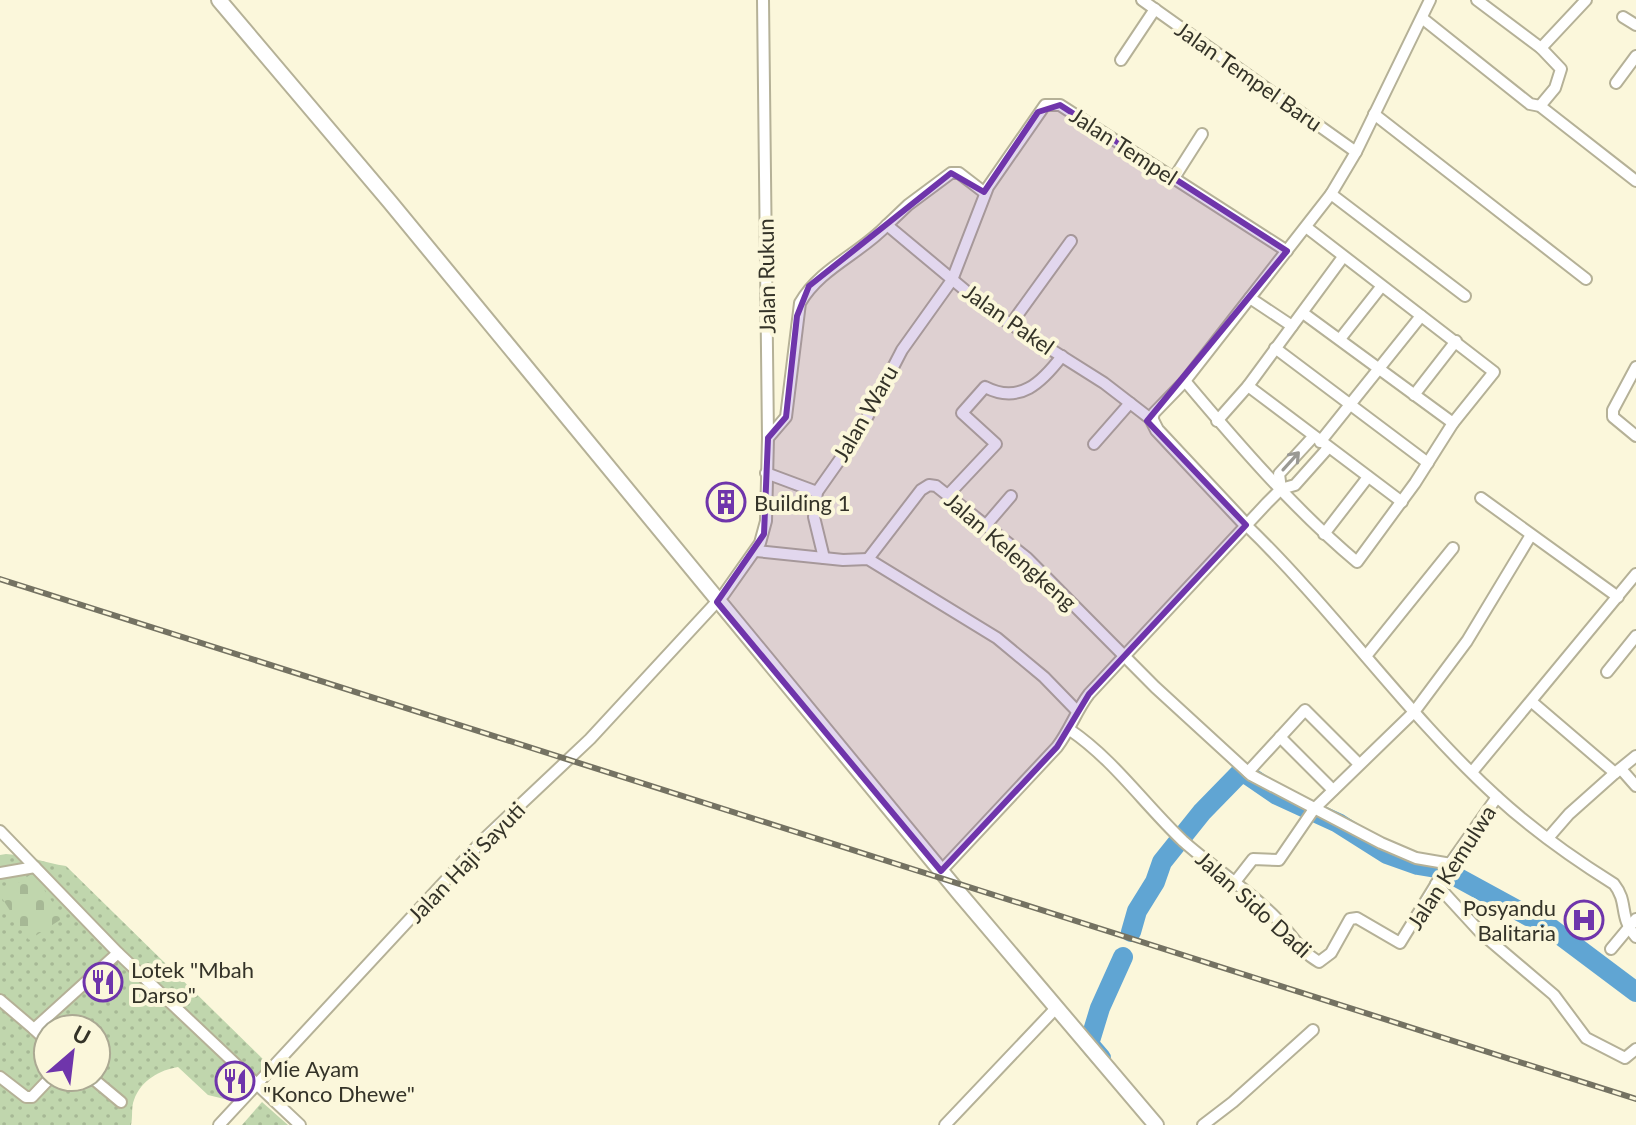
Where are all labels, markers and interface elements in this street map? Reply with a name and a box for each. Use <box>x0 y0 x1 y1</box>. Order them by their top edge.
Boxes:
street label: Jalan Tempel Baru <box>1170 15 1328 137</box>
street label: Jalan Tempel <box>1065 101 1183 191</box>
street label: Jalan Rukun <box>751 218 781 334</box>
street label: Jalan Pakel <box>958 278 1060 360</box>
street label: Jalan Waru <box>827 360 903 466</box>
one-way arrow <box>1282 451 1300 471</box>
building icon: Building 1 <box>705 481 747 523</box>
street label: Jalan Kelengkeng <box>940 486 1082 616</box>
place label: Building 1 <box>754 489 850 516</box>
street label: Jalan Haji Sayuti <box>402 796 530 928</box>
street label: Jalan Kemulwa <box>1401 800 1501 934</box>
street label: Jalan Sido Dadi <box>1191 845 1317 963</box>
place label: Posyandu Balitaria <box>1463 894 1556 946</box>
hospital icon: Posyandu Balitaria <box>1563 899 1605 941</box>
place label: Lotek "Mbah Darso" <box>131 956 254 1008</box>
restaurant icon: Lotek "Mbah Darso" <box>82 961 124 1003</box>
north arrow <box>32 1013 112 1093</box>
text: U <box>68 1019 95 1051</box>
place label: Mie Ayam "Konco Dhewe" <box>263 1055 415 1107</box>
restaurant icon: Mie Ayam "Konco Dhewe" <box>214 1060 256 1102</box>

